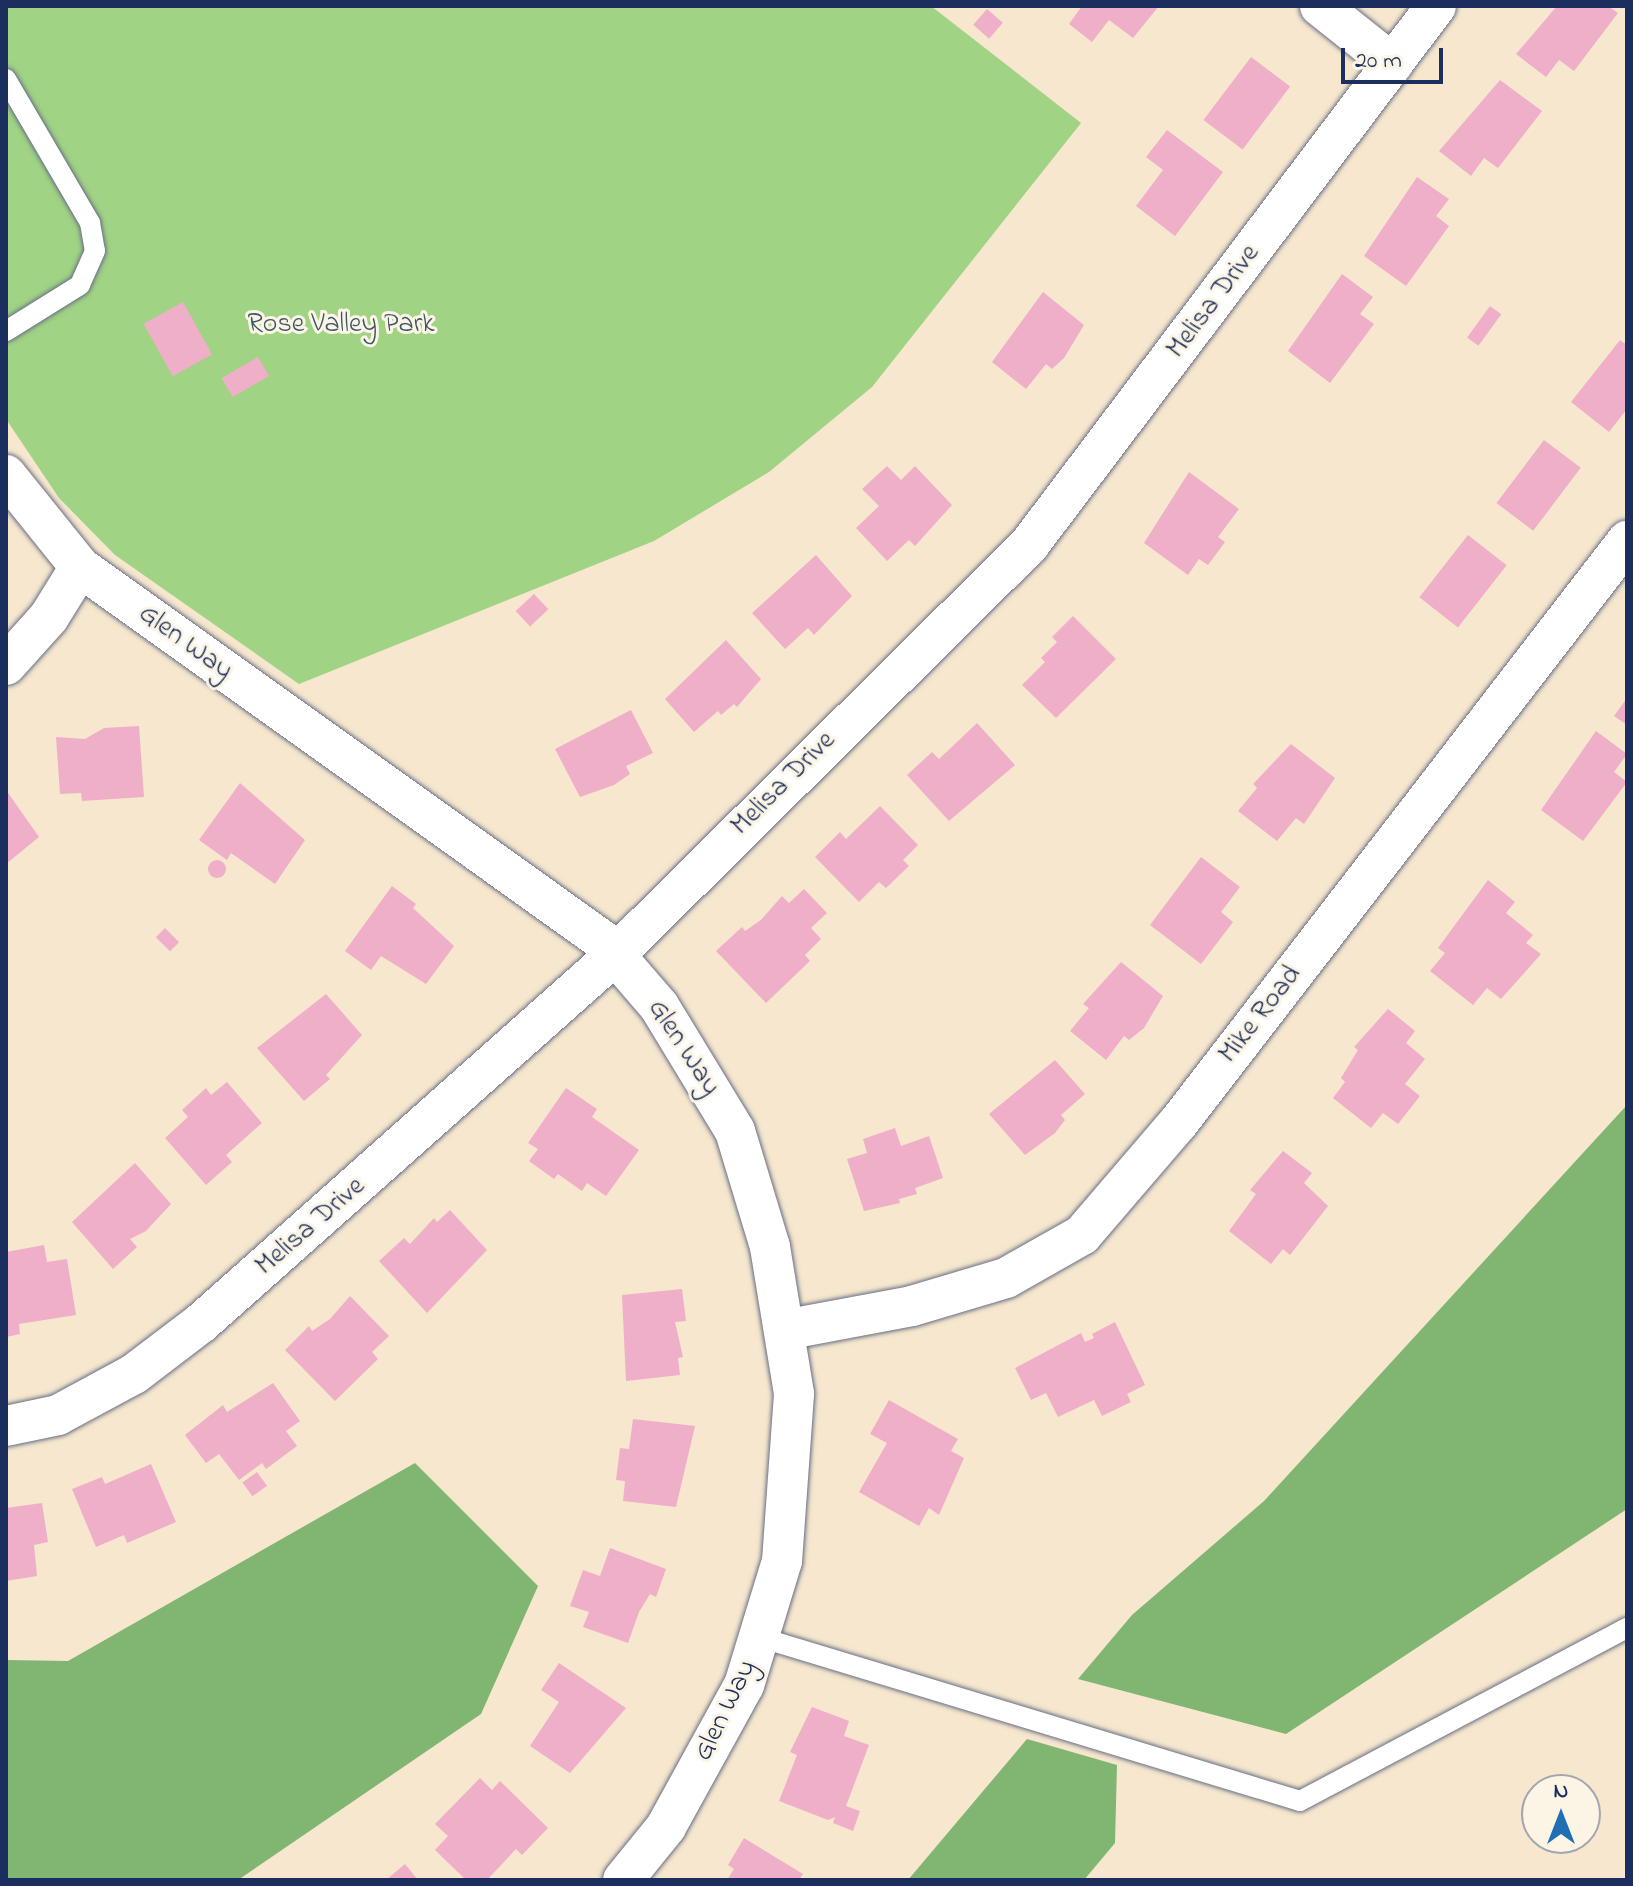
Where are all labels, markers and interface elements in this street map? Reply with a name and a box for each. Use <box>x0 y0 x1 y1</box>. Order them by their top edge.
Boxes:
scale bar <box>1345 32 1447 82</box>
text: 20 m <box>1355 44 1402 79</box>
street label: Melisa Drive <box>1160 238 1268 366</box>
park label: Rose Valley Park <box>247 308 435 342</box>
street label: Glen Way <box>131 598 239 688</box>
street label: Melisa Drive <box>725 725 843 843</box>
street label: Mike Road <box>1212 959 1310 1071</box>
street label: Glen Way <box>640 994 726 1102</box>
street label: Melisa Drive <box>249 1170 373 1284</box>
street label: Glen Way <box>687 1655 765 1767</box>
north arrow <box>1521 1774 1601 1854</box>
text: N <box>1554 1776 1568 1808</box>

